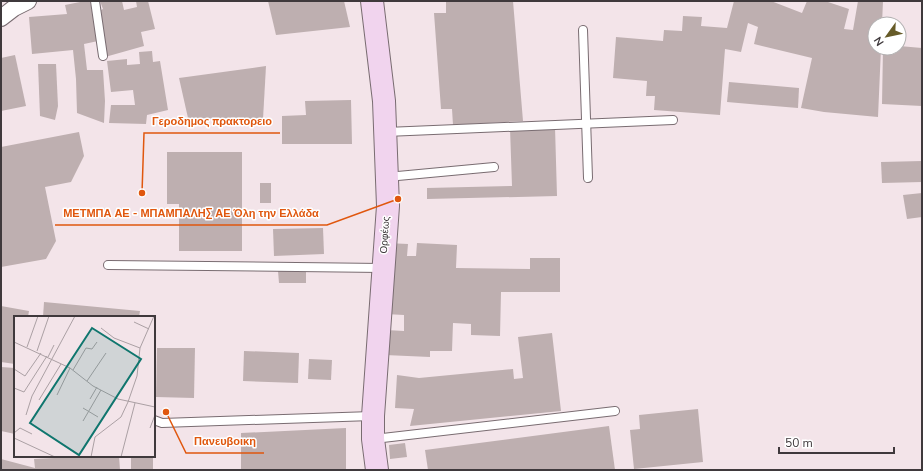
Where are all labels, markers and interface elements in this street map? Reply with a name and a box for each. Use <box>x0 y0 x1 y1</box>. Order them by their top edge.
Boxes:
north arrow <box>867 16 907 56</box>
text: N <box>871 34 888 49</box>
callout: Γεροδημος πρακτορειο <box>144 110 280 133</box>
text: Γεροδημος πρακτορειο <box>152 114 272 129</box>
callout: ΜΕΤΜΠΑ ΑΕ - ΜΠΑΜΠΑΛΗΣ ΑΕ Όλη την Ελλάδα <box>55 202 327 225</box>
text: ΜΕΤΜΠΑ ΑΕ - ΜΠΑΜΠΑΛΗΣ ΑΕ Όλη την Ελλάδα <box>63 206 319 221</box>
street label: Ορφέως <box>377 216 393 254</box>
inset map <box>14 316 155 457</box>
scale bar <box>779 429 894 455</box>
callout: Πανευβοικη <box>186 430 264 453</box>
text: Πανευβοικη <box>194 434 256 449</box>
text: 50 m <box>785 435 813 451</box>

